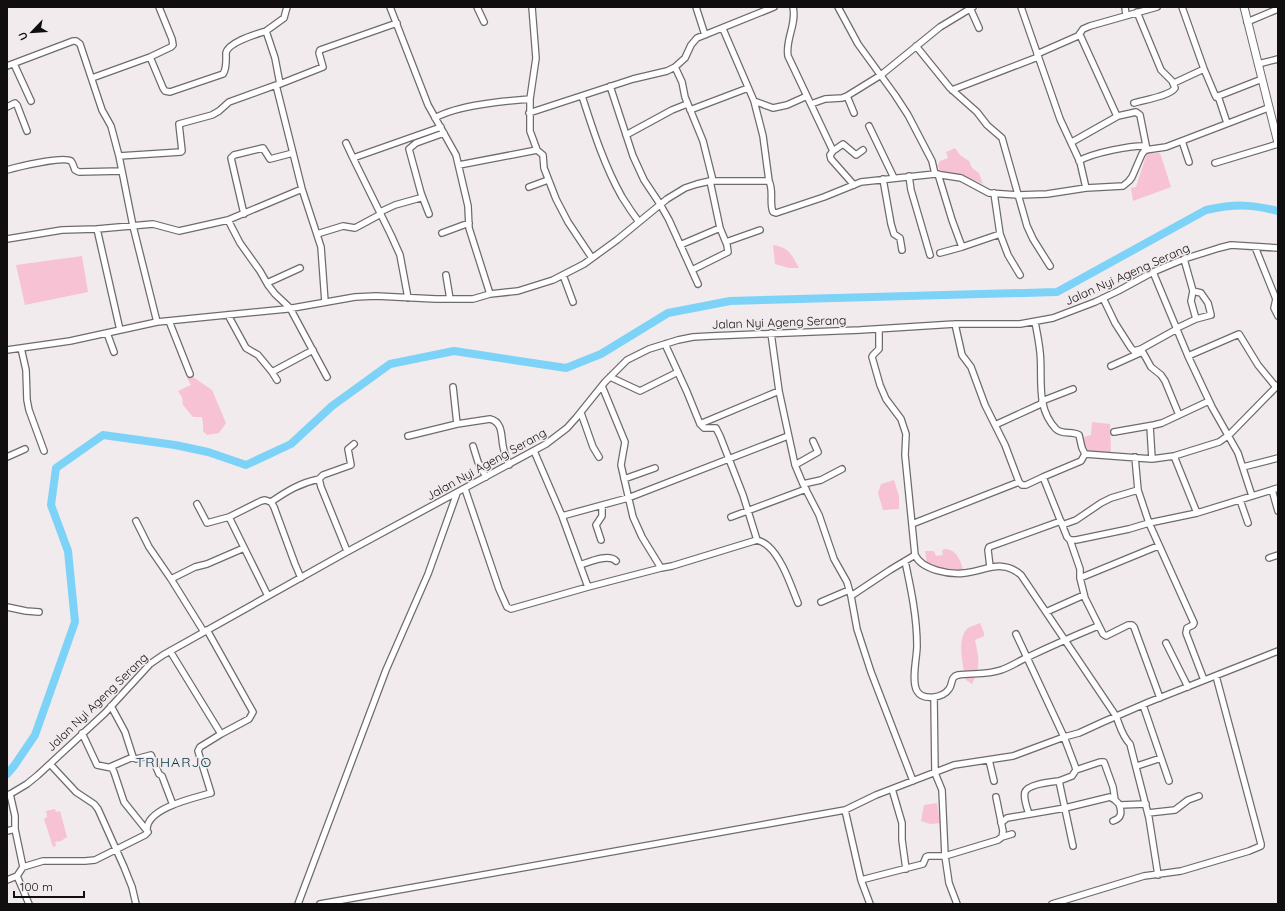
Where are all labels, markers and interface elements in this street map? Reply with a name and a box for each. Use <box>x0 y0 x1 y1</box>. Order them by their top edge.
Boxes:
north arrow <box>12 12 52 52</box>
text: U <box>15 30 31 43</box>
street label: Jalan Nyi Ageng Serang <box>1062 240 1192 308</box>
street label: Jalan Nyi Ageng Serang <box>711 312 847 332</box>
street label: Jalan Nyi Ageng Serang <box>423 425 549 503</box>
street label: Jalan Nyi Ageng Serang <box>43 650 151 754</box>
district label: TRIHARJO <box>136 753 212 771</box>
scale bar <box>14 873 84 899</box>
text: 100 m <box>20 879 53 894</box>

